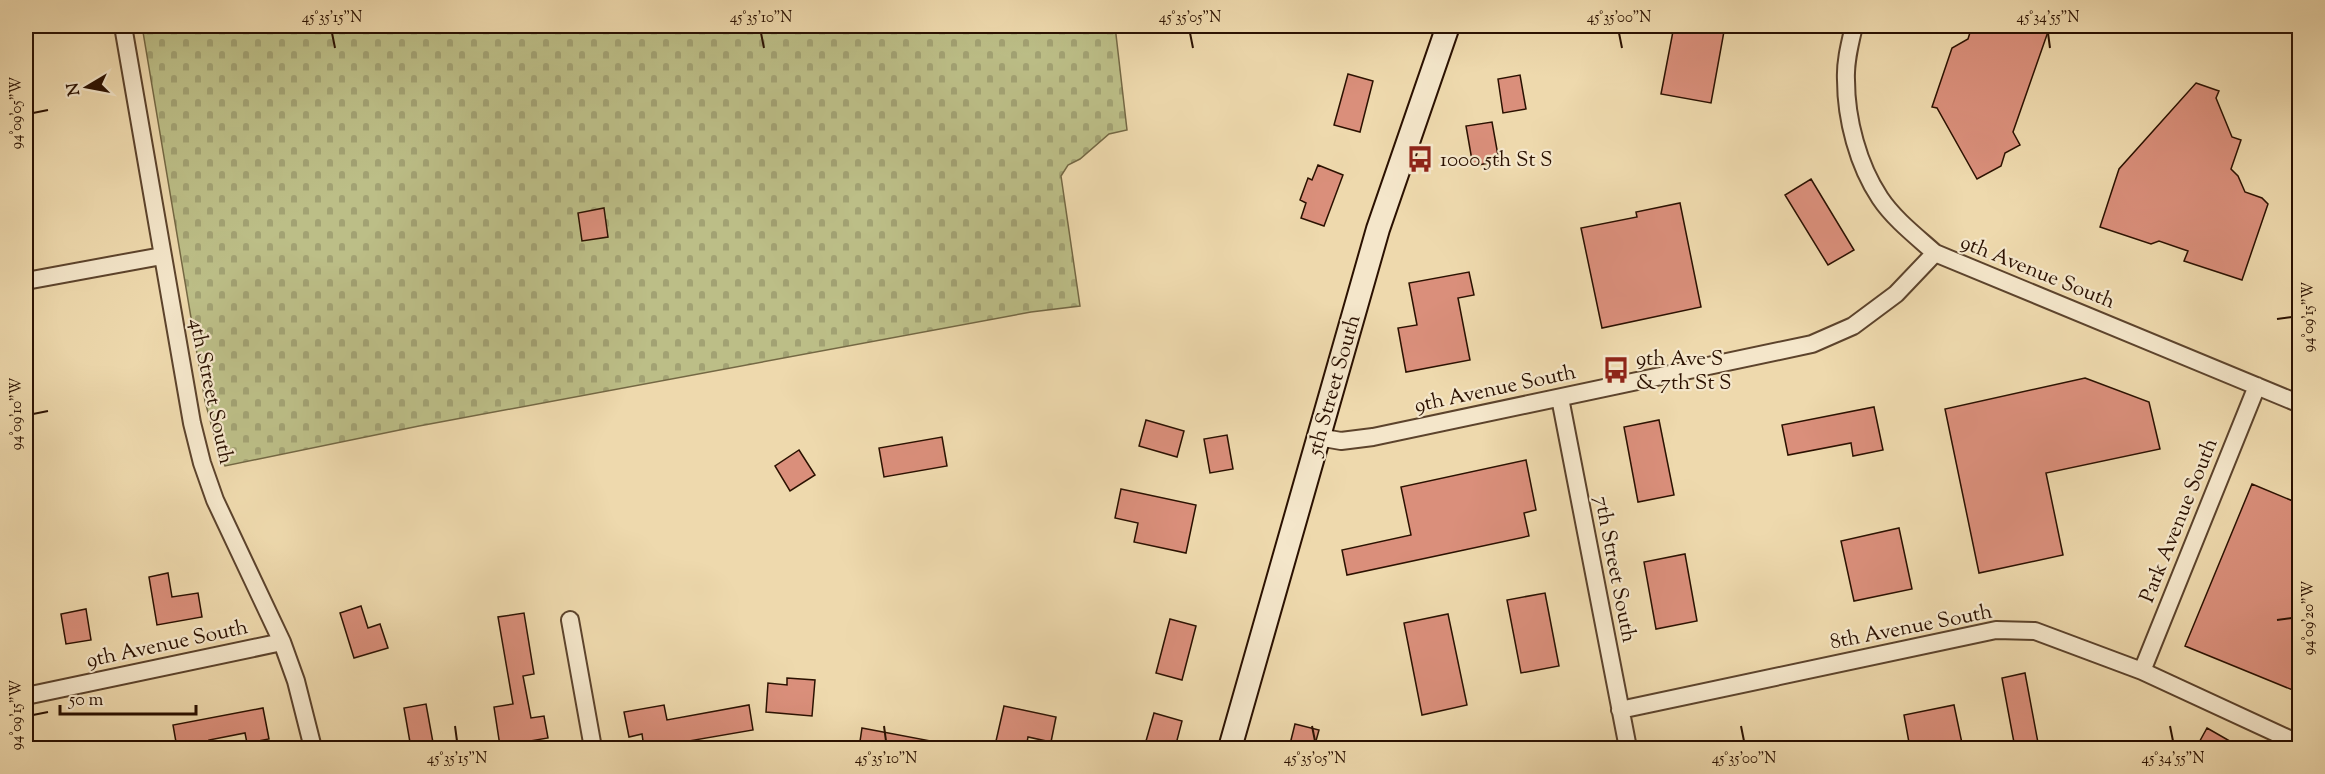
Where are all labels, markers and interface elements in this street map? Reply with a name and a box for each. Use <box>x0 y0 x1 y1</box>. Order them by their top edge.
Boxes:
text: 45°35'15"N <box>302 8 362 29</box>
text: 45°35'10"N <box>730 8 792 29</box>
text: 45°35'05"N <box>1159 8 1221 29</box>
text: 45°35'00"N <box>1587 8 1651 29</box>
text: 45°34'55"N <box>2017 8 2079 29</box>
north arrow <box>57 57 117 117</box>
text: 94°09'05"W <box>7 76 28 149</box>
text: N <box>62 81 87 97</box>
bus stop icon: 1000 5th St S <box>1405 144 1435 174</box>
place label: 1000 5th St S <box>1440 146 1553 176</box>
street label: 9th Avenue South <box>1955 228 2119 318</box>
text: 94°09'15"W <box>2299 281 2320 352</box>
street label: 5th Street South <box>1300 311 1369 461</box>
street label: 4th Street South <box>180 316 240 467</box>
place label: 9th Ave S & 7th St S <box>1636 345 1732 399</box>
bus stop icon: 9th Ave S & 7th St S <box>1601 355 1631 385</box>
street label: 9th Avenue South <box>1412 358 1579 422</box>
text: 94°09'10"W <box>7 377 28 450</box>
street label: Park Avenue South <box>2133 434 2227 607</box>
street label: 7th Street South <box>1585 493 1643 645</box>
text: 94°09'20"W <box>2299 580 2320 655</box>
street label: 8th Avenue South <box>1828 598 1995 658</box>
street label: 9th Avenue South <box>84 613 251 677</box>
scale bar <box>60 678 196 716</box>
text: 94°09'15"W <box>7 679 28 750</box>
text: 50 m <box>68 688 104 714</box>
text: 45°35'15"N <box>427 749 487 770</box>
text: 45°35'10"N <box>855 749 917 770</box>
text: 45°35'05"N <box>1284 749 1346 770</box>
text: 45°35'00"N <box>1712 749 1776 770</box>
text: 45°34'55"N <box>2142 749 2204 770</box>

